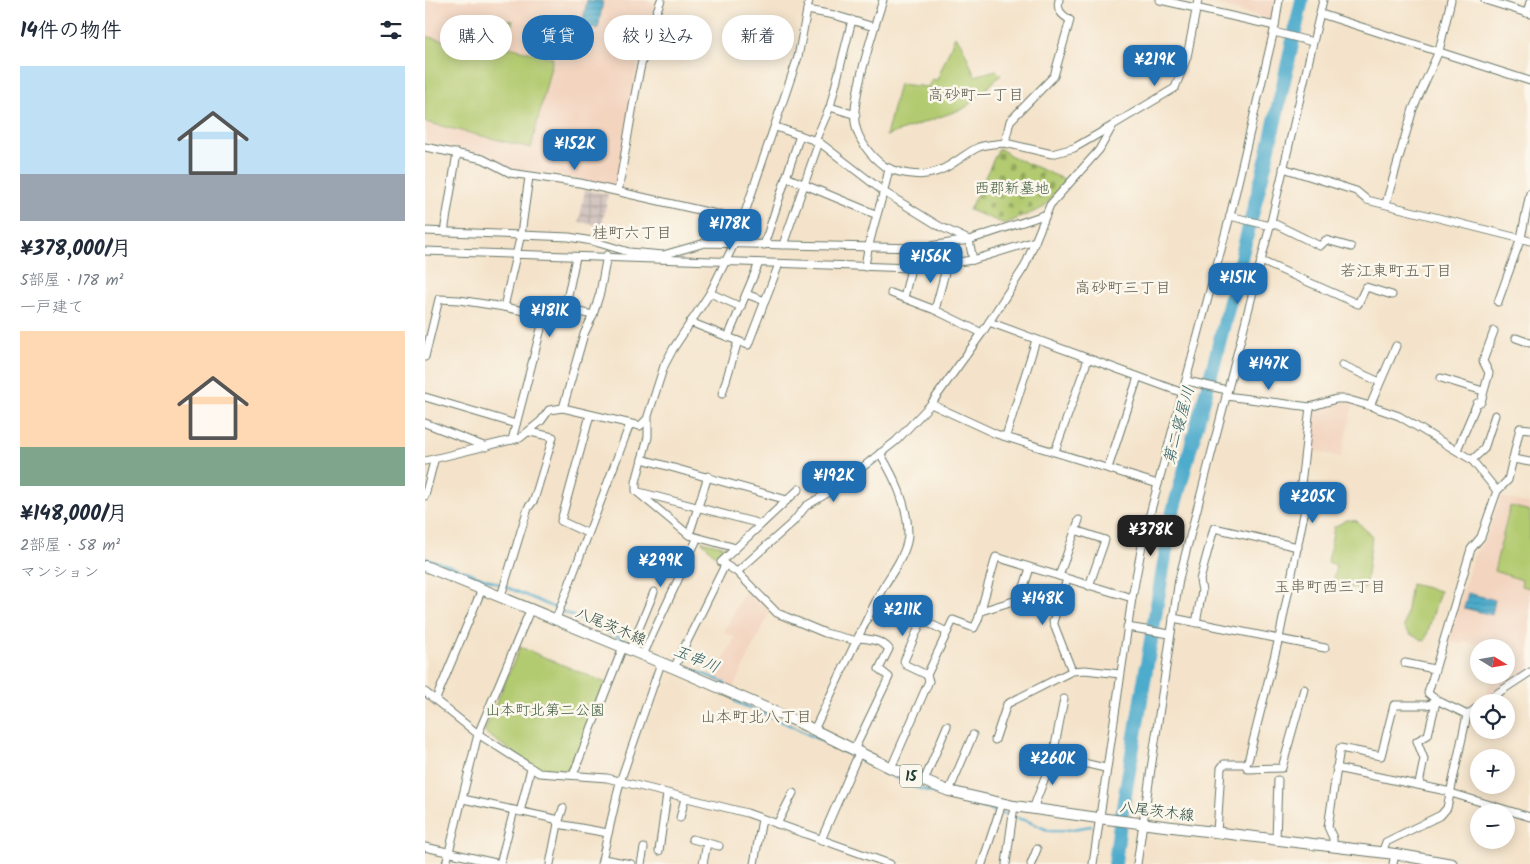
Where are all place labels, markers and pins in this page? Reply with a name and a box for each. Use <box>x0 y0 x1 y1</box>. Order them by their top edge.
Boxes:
pin: ¥219K <box>1120 44 1190 87</box>
pin: ¥152K <box>540 128 610 171</box>
pin: ¥178K <box>695 208 765 251</box>
pin: ¥156K <box>896 242 966 284</box>
pin: ¥151K <box>1203 262 1273 305</box>
pin: ¥181K <box>515 296 585 338</box>
pin: ¥147K <box>1234 348 1304 391</box>
pin: ¥192K <box>799 460 869 503</box>
pin: ¥205K <box>1278 482 1348 524</box>
pin: ¥378K <box>1116 514 1186 557</box>
pin: ¥299K <box>626 546 696 588</box>
pin: ¥148K <box>1008 584 1078 626</box>
pin: ¥211K <box>868 594 938 637</box>
pin: ¥260K <box>1018 744 1088 786</box>

